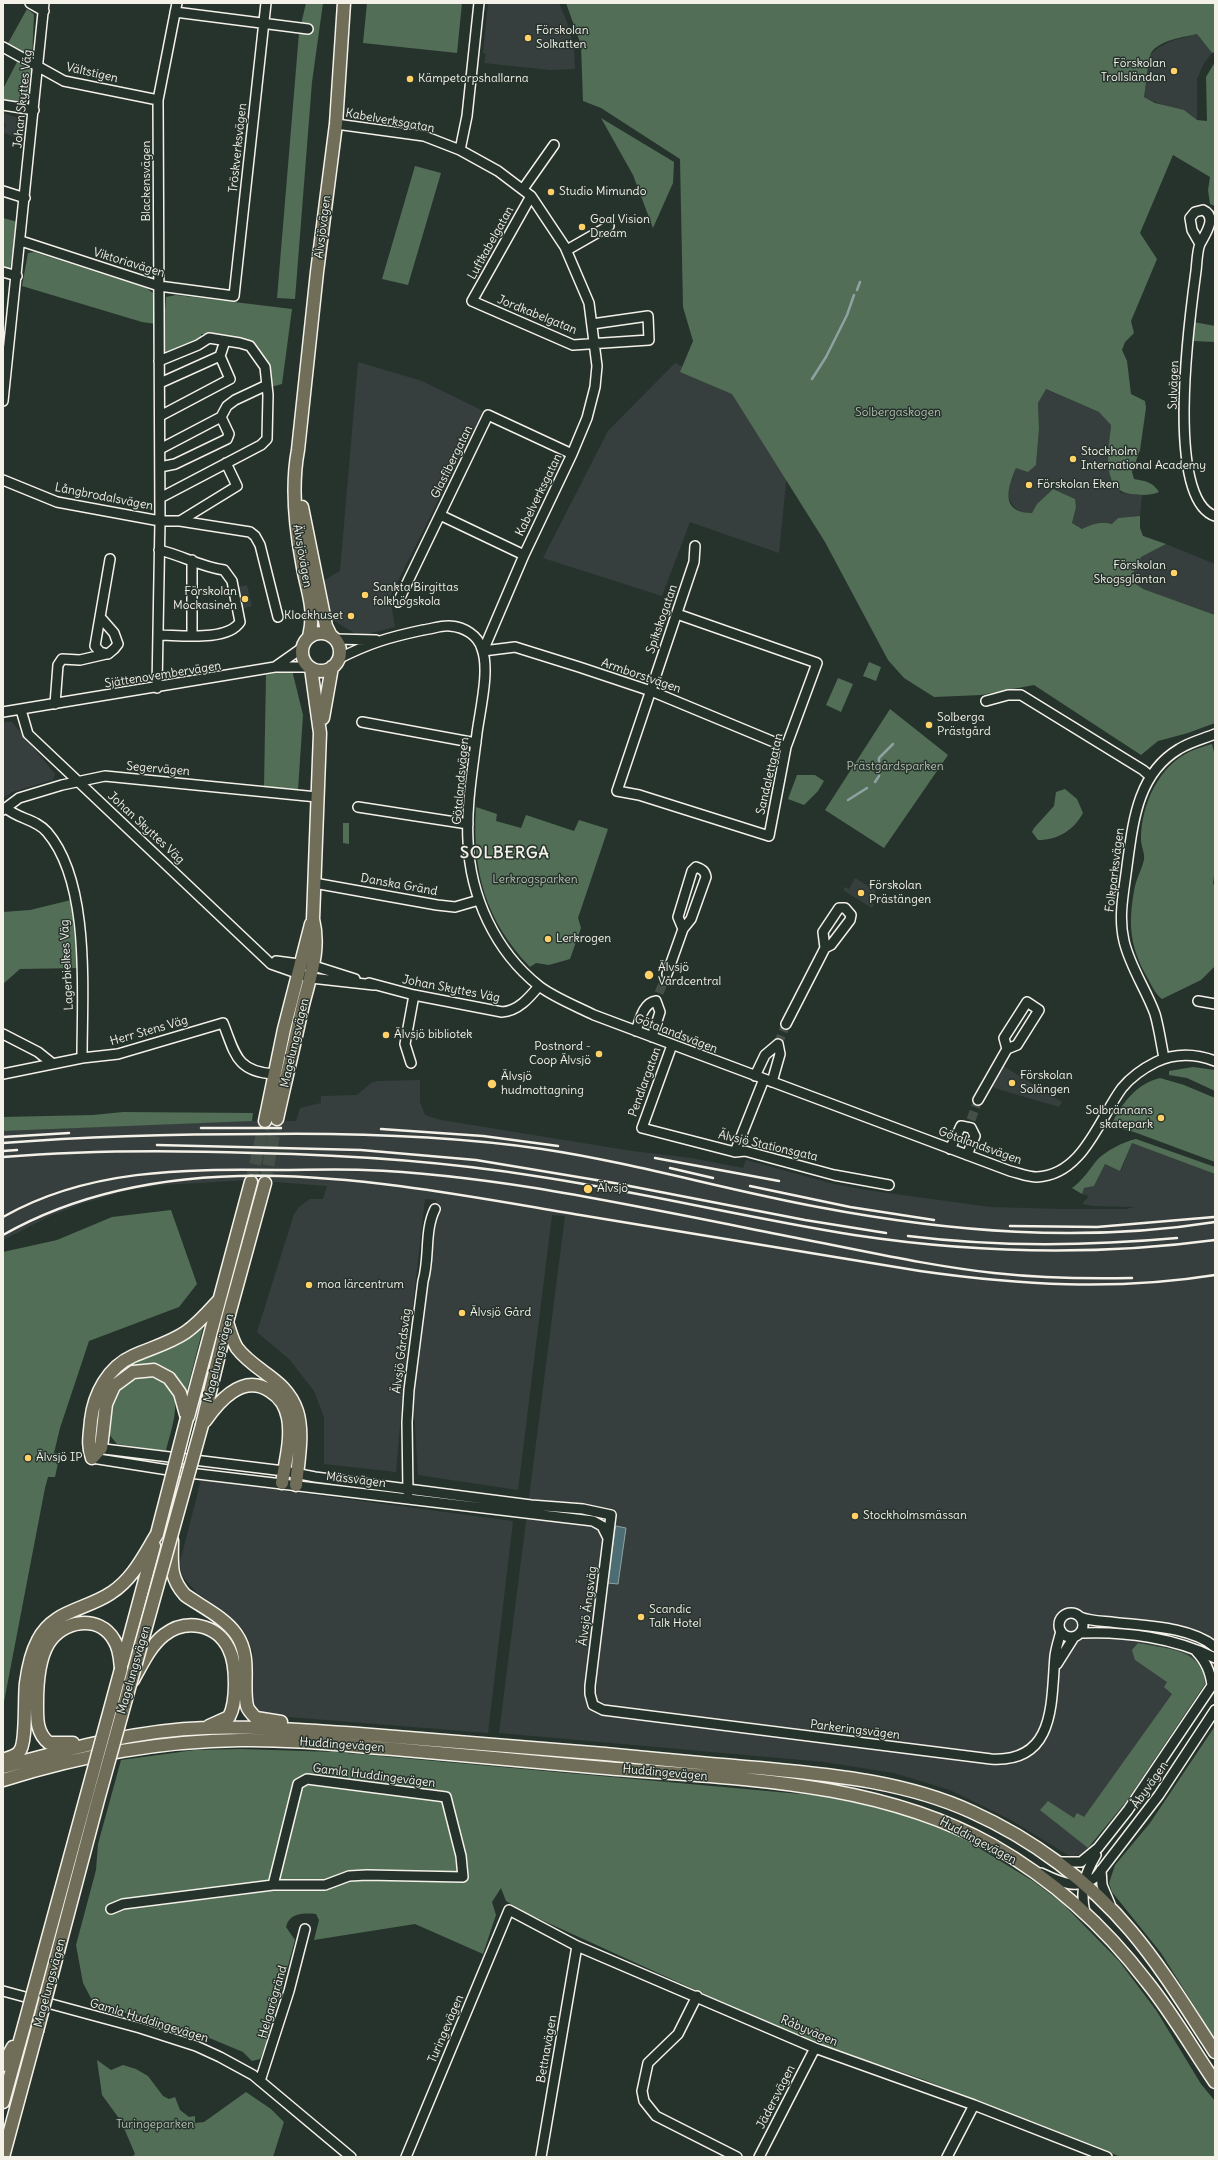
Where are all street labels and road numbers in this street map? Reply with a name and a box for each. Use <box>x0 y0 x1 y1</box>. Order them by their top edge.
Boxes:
street label: Johan Skyttes Väg <box>11 49 35 149</box>
street label: Vältstigen <box>65 60 119 86</box>
street label: Tröskverksvägen <box>226 102 250 194</box>
street label: Kabelverksgatan <box>344 106 436 136</box>
street label: Blackensvägen <box>140 140 154 222</box>
street label: Älvsjövägen <box>312 194 334 260</box>
street label: Luftkabelgatan <box>465 204 517 282</box>
street label: Viktoriavägen <box>91 245 167 281</box>
street label: Jordkabelgatan <box>495 292 579 338</box>
street label: Sulvägen <box>1166 360 1182 410</box>
street label: Glasfibergatan <box>428 423 476 501</box>
street label: Kabelverksgatan <box>513 451 565 539</box>
street label: Långbrodalsvägen <box>54 480 154 514</box>
street label: Älvsjövägen <box>289 523 315 589</box>
street label: Spikskogatan <box>643 583 681 655</box>
street label: Armborstvägen <box>599 656 683 696</box>
street label: Sjättenovembervägen <box>104 659 222 691</box>
street label: Sandalettgatan <box>754 732 786 816</box>
street label: Götalandsvägen <box>450 737 472 825</box>
street label: Segervägen <box>126 759 190 779</box>
street label: Johan Skyttes Väg <box>105 789 187 867</box>
street label: Folkparksvägen <box>1103 827 1127 913</box>
street label: Danska Gränd <box>359 871 439 899</box>
street label: Lagerbielkes Väg <box>57 919 77 1011</box>
street label: Johan Skyttes Väg <box>401 972 501 1006</box>
street label: Magelungsvägen <box>278 997 312 1089</box>
street label: Götalandsvägen <box>632 1012 720 1056</box>
street label: Herr Stens Väg <box>108 1013 190 1049</box>
street label: Pendlargatan <box>626 1045 664 1119</box>
street label: Götalandsvägen <box>936 1124 1024 1168</box>
street label: Älvsjö Stationsgata <box>717 1128 819 1164</box>
street label: Älvsjö Gårdsväg <box>390 1307 414 1395</box>
street label: Magelungsvägen <box>201 1312 237 1404</box>
street label: Mässvägen <box>325 1469 387 1491</box>
street label: Älvsjö Ängsväg <box>576 1565 600 1647</box>
street label: Magelungsvägen <box>115 1624 153 1716</box>
street label: Parkeringsvägen <box>809 1717 901 1743</box>
street label: Huddingevägen <box>299 1735 385 1755</box>
street label: Åbyvägen <box>1129 1759 1171 1811</box>
street label: Gamla Huddingevägen <box>312 1761 436 1791</box>
street label: Huddingevägen <box>622 1762 708 1784</box>
street label: Huddingevägen <box>937 1815 1019 1867</box>
street label: Magelungsvägen <box>31 1937 69 2029</box>
street label: Helgarögränd <box>256 1964 290 2040</box>
street label: Turingevägen <box>425 1993 467 2065</box>
street label: Gamla Huddingevägen <box>88 1996 210 2046</box>
street label: Råbyvägen <box>778 2013 840 2049</box>
street label: Bettnavägen <box>534 2014 560 2084</box>
street label: Jädersvägen <box>754 2063 798 2131</box>

